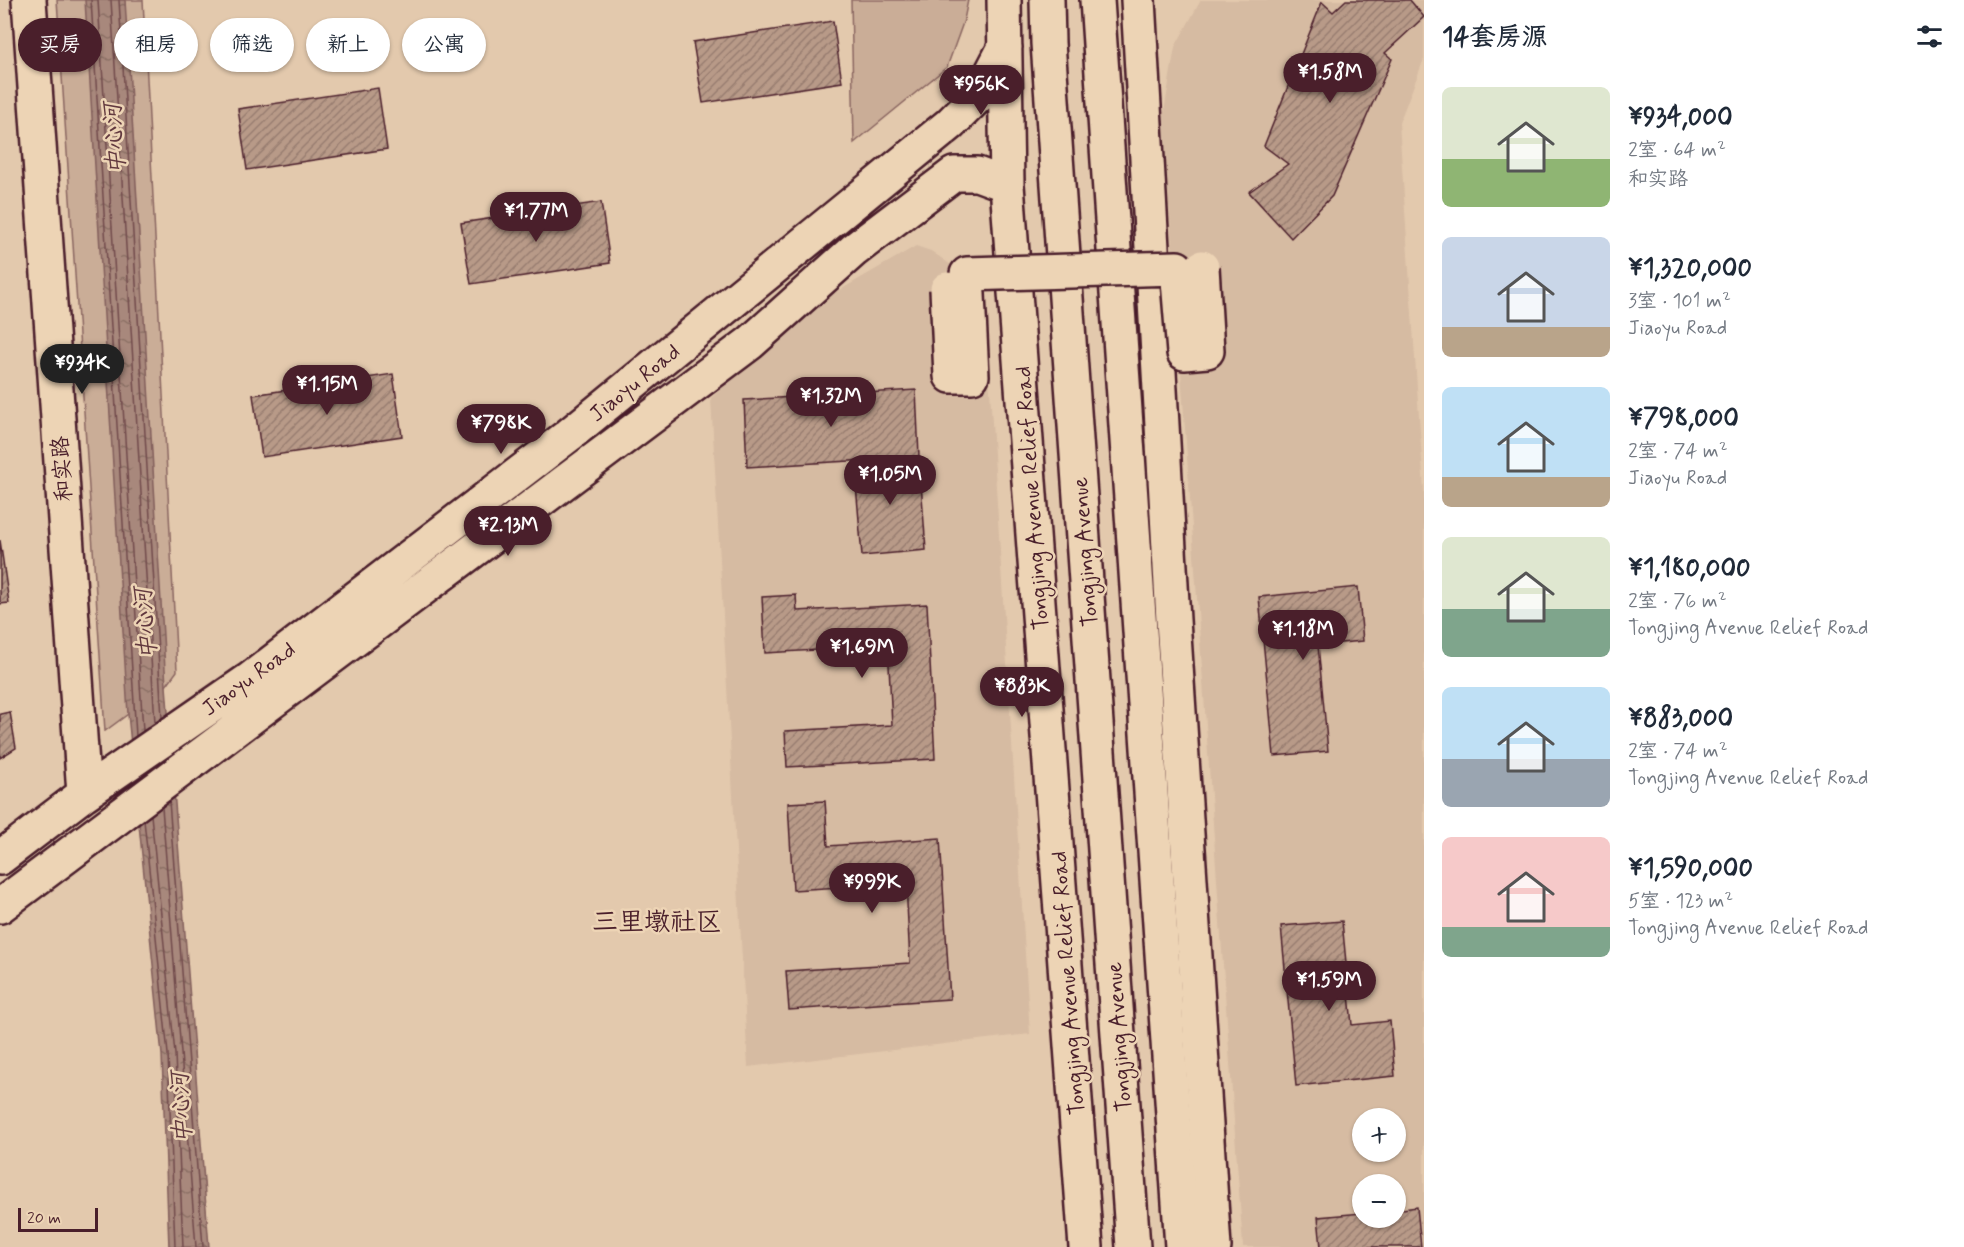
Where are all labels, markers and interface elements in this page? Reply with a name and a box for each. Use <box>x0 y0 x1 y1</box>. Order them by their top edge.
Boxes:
chip: 买房 <box>18 18 102 72</box>
chip: 租房 <box>114 18 198 72</box>
chip: 筛选 <box>210 18 294 72</box>
chip: 新上 <box>306 18 390 72</box>
chip: 公寓 <box>402 18 486 72</box>
icon: filters <box>1913 20 1946 53</box>
text: 14套房源 <box>1442 21 1547 55</box>
pin: ¥1.58M <box>1281 53 1379 104</box>
text: ¥1.58M <box>1297 59 1363 86</box>
pin: ¥956K <box>939 65 1023 116</box>
text: ¥956K <box>953 71 1009 98</box>
water label: 中心河 <box>97 98 133 176</box>
text: ¥934,000 <box>1628 101 1733 135</box>
icon: home <box>1490 111 1562 183</box>
text: 2室 · 64 m² <box>1628 137 1726 164</box>
text: 和实路 <box>1628 166 1688 193</box>
pin: ¥1.77M <box>487 192 585 243</box>
text: ¥1.77M <box>504 198 568 225</box>
text: ¥1,320,000 <box>1628 252 1752 286</box>
icon: home <box>1490 261 1562 333</box>
text: 3室 · 101 m² <box>1628 288 1731 315</box>
text: Jiaoyu Road <box>1628 315 1727 342</box>
street label: Jiaoyu Road <box>584 338 687 429</box>
pin: ¥934K <box>40 344 124 395</box>
text: ¥934K <box>54 350 110 377</box>
pin: ¥1.15M <box>278 365 376 416</box>
street label: Tongjing Avenue Relief Road <box>1010 365 1059 631</box>
text: ¥1.15M <box>296 371 358 398</box>
pin: ¥1.32M <box>782 377 880 428</box>
text: ¥1.32M <box>800 383 862 410</box>
text: ¥798,000 <box>1628 402 1739 436</box>
pin: ¥798K <box>459 404 543 455</box>
text: ¥798K <box>471 410 531 437</box>
icon: home <box>1490 411 1562 483</box>
street label: 和实路 <box>47 435 79 503</box>
text: 2室 · 74 m² <box>1628 438 1728 465</box>
pin: ¥1.05M <box>841 455 939 506</box>
text: ¥1.05M <box>858 461 922 488</box>
text: Jiaoyu Road <box>1628 465 1727 492</box>
street label: Tongjing Avenue <box>1067 476 1108 628</box>
pin: ¥2.13M <box>459 506 557 557</box>
text: ¥2.13M <box>478 512 538 539</box>
text: ¥1,180,000 <box>1628 552 1751 586</box>
icon: home <box>1490 561 1562 633</box>
water label: 中心河 <box>128 583 165 661</box>
text: 2室 · 76 m² <box>1628 588 1727 615</box>
pin: ¥1.18M <box>1254 610 1352 661</box>
text: Tongjing Avenue Relief Road <box>1628 615 1868 642</box>
text: ¥1.18M <box>1272 616 1334 643</box>
pin: ¥1.69M <box>813 628 911 679</box>
text: ¥1.69M <box>830 634 894 661</box>
street label: Jiaoyu Road <box>197 636 302 723</box>
pin: ¥883K <box>980 667 1064 718</box>
text: ¥883K <box>994 673 1050 700</box>
text: ¥883,000 <box>1628 702 1733 736</box>
icon: home <box>1490 711 1562 783</box>
text: 2室 · 74 m² <box>1628 738 1728 765</box>
text: Tongjing Avenue Relief Road <box>1628 765 1868 792</box>
street label: Tongjing Avenue Relief Road <box>1046 850 1095 1116</box>
text: ¥1,590,000 <box>1628 852 1753 886</box>
icon: home <box>1490 861 1562 933</box>
pin: ¥999K <box>830 863 914 914</box>
text: ¥999K <box>843 869 901 896</box>
text: 5室 · 123 m² <box>1628 888 1733 915</box>
district label: 三里墩社区 <box>592 906 722 940</box>
text: Tongjing Avenue Relief Road <box>1628 915 1868 942</box>
street label: Tongjing Avenue <box>1101 961 1142 1113</box>
pin: ¥1.59M <box>1280 961 1378 1012</box>
text: ¥1.59M <box>1296 967 1362 994</box>
water label: 中心河 <box>165 1067 200 1145</box>
map controls <box>1352 1108 1406 1228</box>
button: + <box>1352 1108 1406 1162</box>
button: − <box>1352 1174 1406 1228</box>
scale bar <box>18 1205 98 1232</box>
text: 20 m <box>27 1208 61 1229</box>

